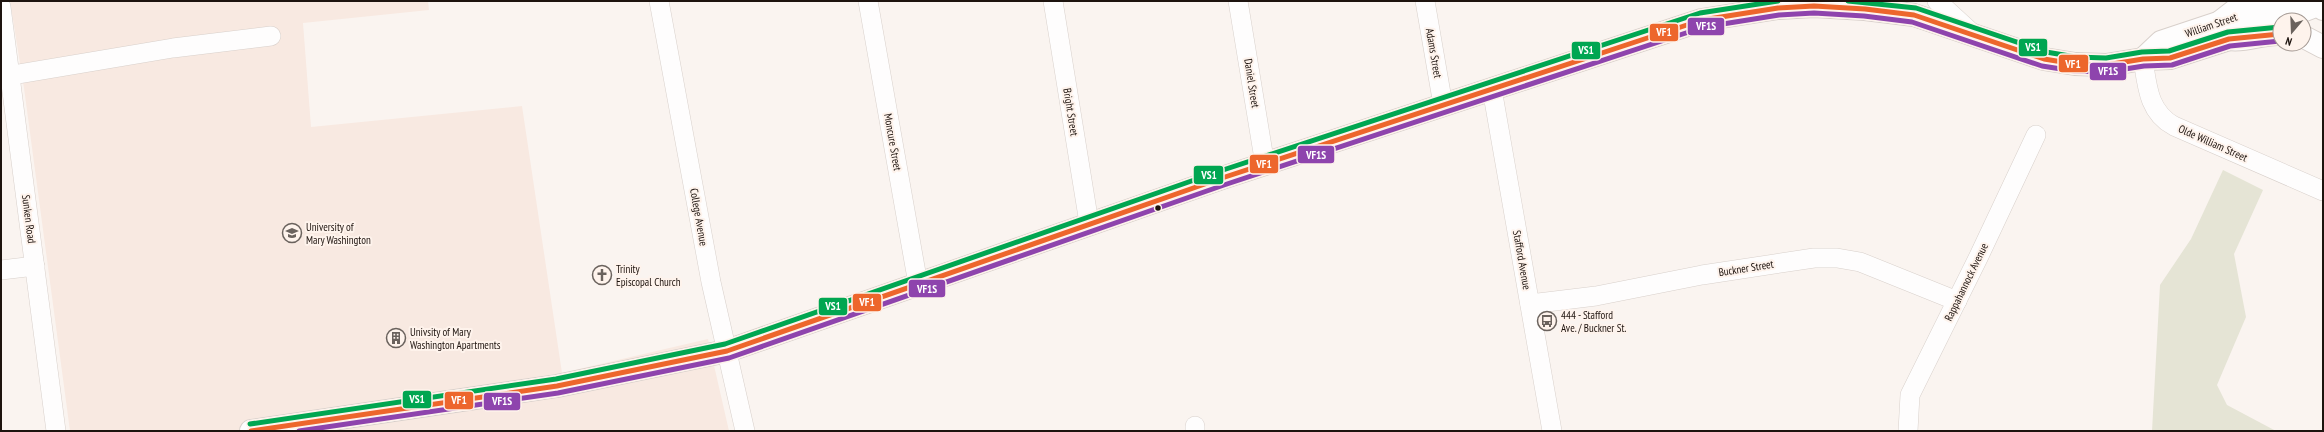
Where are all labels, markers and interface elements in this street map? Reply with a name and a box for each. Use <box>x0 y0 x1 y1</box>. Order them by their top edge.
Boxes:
street label: William Street <box>2183 10 2239 40</box>
north arrow <box>2272 12 2312 52</box>
line badge: VF1S <box>1687 17 1725 36</box>
text: VF1S <box>1695 19 1716 33</box>
line badge: VF1 <box>1649 23 1679 42</box>
text: VF1 <box>1655 25 1672 39</box>
street label: Adams Street <box>1423 27 1445 79</box>
text: N <box>2284 34 2294 49</box>
line badge: VS1 <box>2018 38 2048 57</box>
text: VS1 <box>2024 40 2041 54</box>
line badge: VS1 <box>1571 41 1601 60</box>
text: VS1 <box>1577 43 1594 57</box>
line badge: VF1 <box>2058 54 2089 73</box>
street label: Daniel Street <box>1241 57 1263 109</box>
text: VF1 <box>2064 57 2081 71</box>
line badge: VF1S <box>2089 62 2127 81</box>
text: VF1S <box>2097 64 2118 78</box>
street label: Bright Street <box>1060 87 1082 137</box>
street label: Moncure Street <box>881 112 905 172</box>
street label: Olde William Street <box>2176 122 2250 164</box>
line badge: VF1S <box>1297 145 1335 164</box>
text: VF1S <box>1305 148 1326 162</box>
line badge: VF1 <box>1249 154 1279 174</box>
text: VF1 <box>1255 157 1272 171</box>
line badge: VS1 <box>1193 165 1224 185</box>
text: VS1 <box>1200 168 1217 182</box>
street label: College Avenue <box>687 187 711 247</box>
street label: Sunken Road <box>19 194 39 244</box>
unlabelled marker <box>1153 203 1163 213</box>
place label: University of Mary Washington <box>306 220 371 247</box>
school or university icon: University of Mary Washington <box>281 222 303 244</box>
street label: Stafford Avenue <box>1510 229 1534 291</box>
street label: Rappahannock Avenue <box>1941 240 1991 323</box>
street label: Buckner Street <box>1717 257 1775 279</box>
place label: Trinity Episcopal Church <box>616 262 681 289</box>
church icon: Trinity Episcopal Church <box>591 264 613 286</box>
line badge: VF1S <box>908 279 946 298</box>
text: VF1S <box>916 282 937 296</box>
line badge: VF1 <box>852 293 882 312</box>
text: VF1 <box>858 295 875 309</box>
line badge: VS1 <box>818 297 848 316</box>
text: VS1 <box>824 299 841 313</box>
place label: 444 - Stafford Ave. / Buckner St. <box>1561 308 1626 335</box>
bus stop icon: 444 - Stafford Ave. / Buckner St. <box>1536 310 1558 332</box>
place label: Univsity of Mary Washington Apartments <box>410 325 501 352</box>
building icon: Univsity of Mary Washington Apartments <box>385 327 407 349</box>
line badge: VS1 <box>402 390 432 409</box>
line badge: VF1 <box>444 391 474 410</box>
text: VS1 <box>408 392 425 406</box>
line badge: VF1S <box>483 392 521 411</box>
text: VF1 <box>450 393 467 407</box>
text: VF1S <box>491 394 512 408</box>

